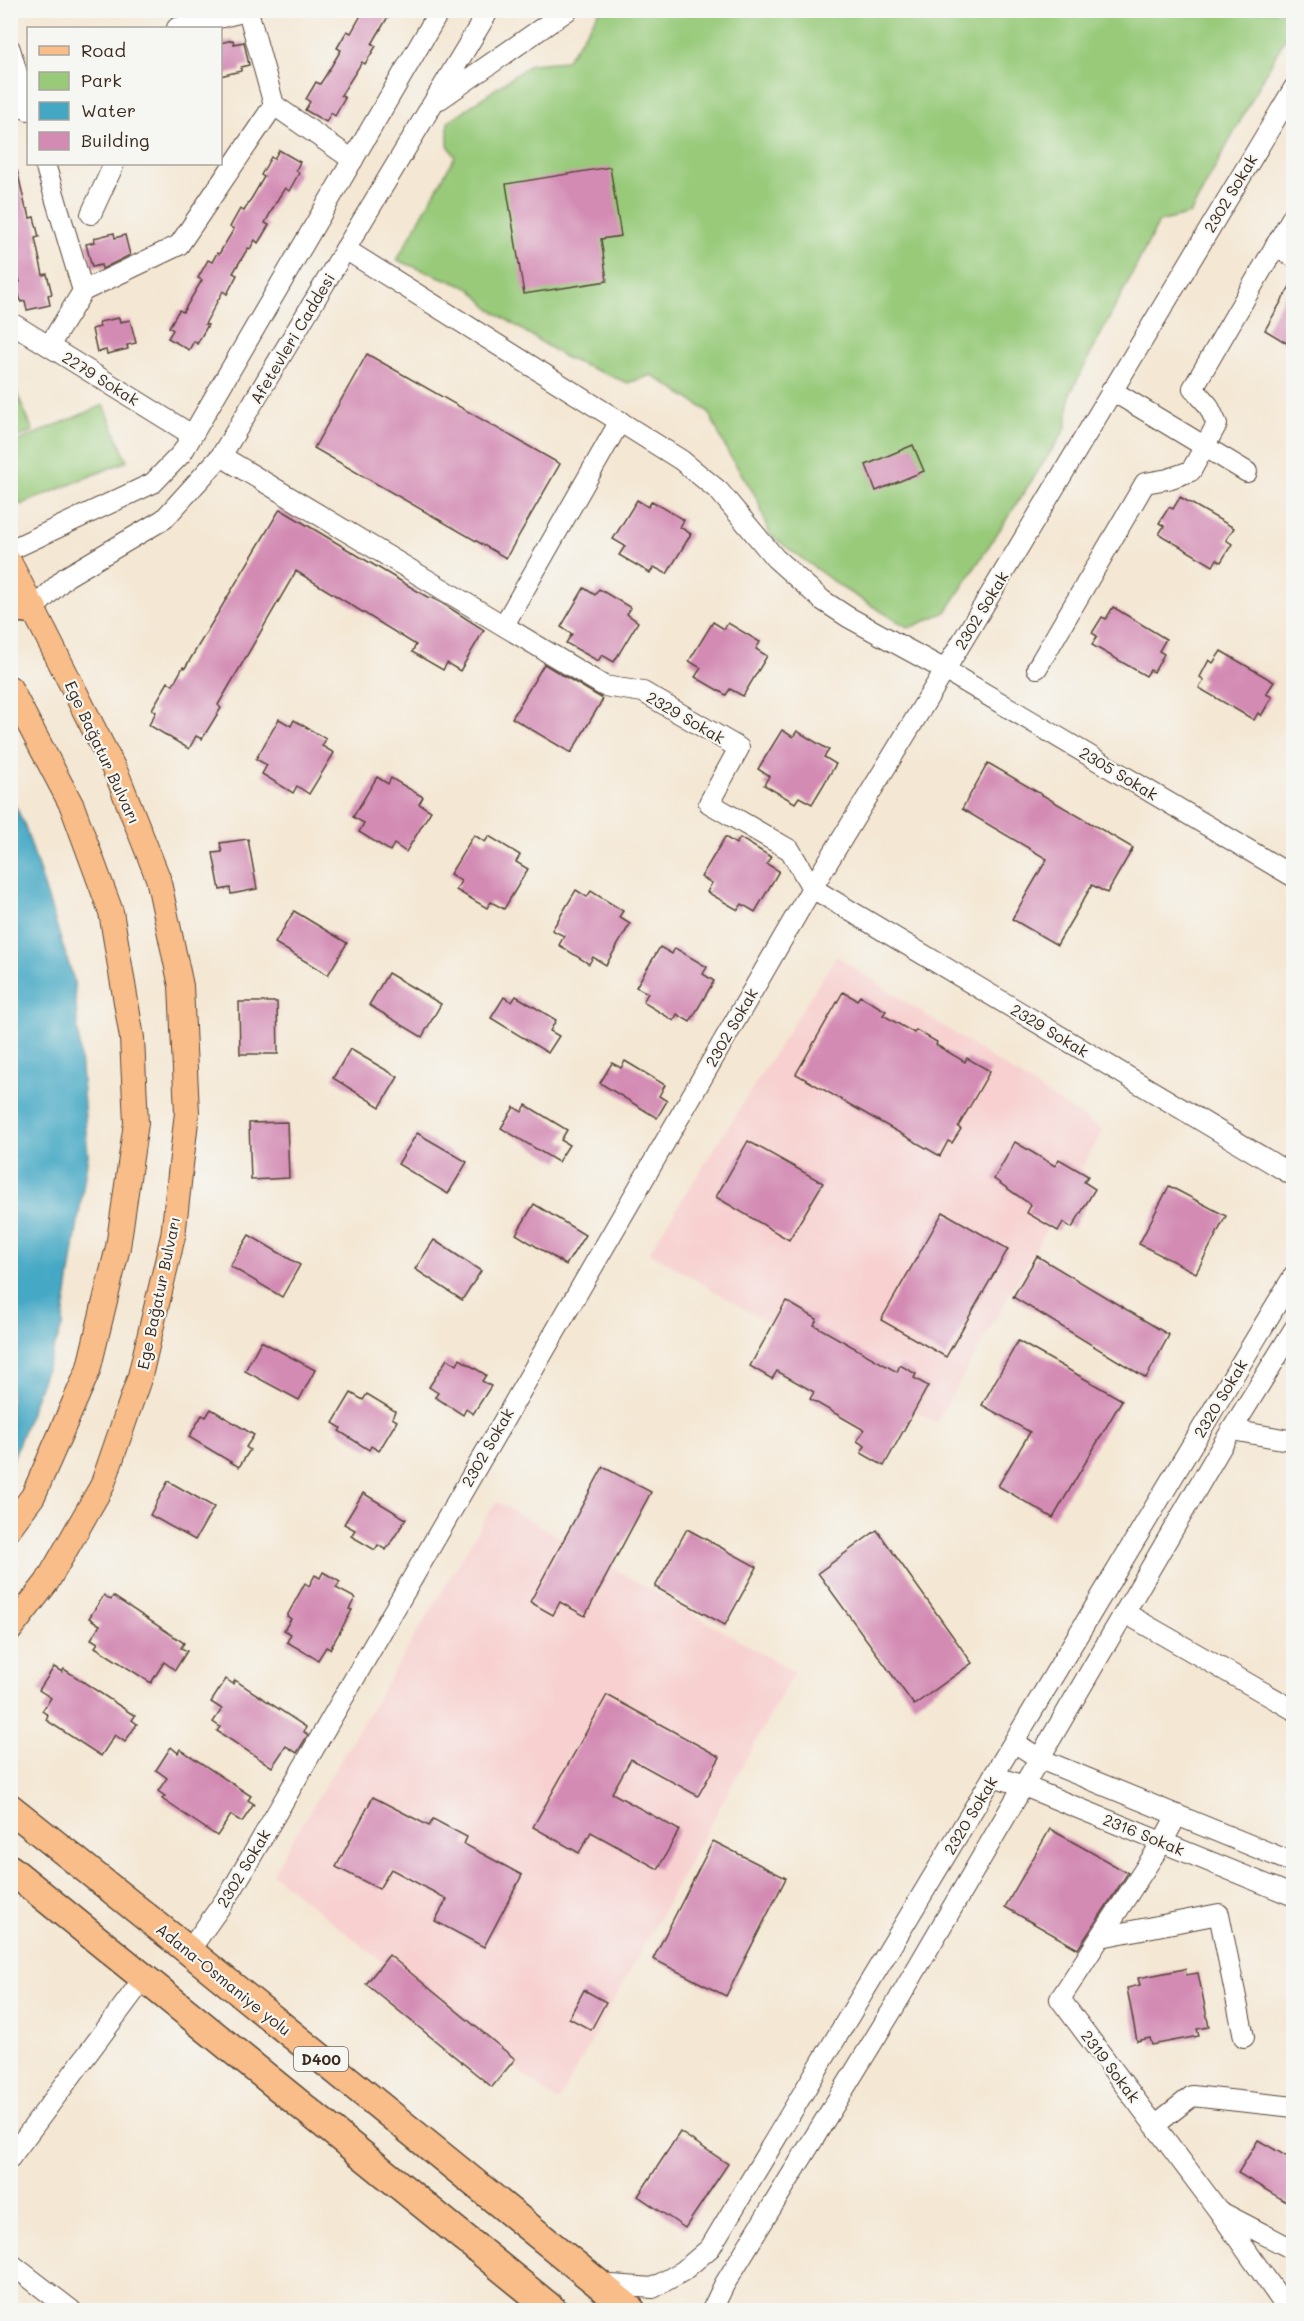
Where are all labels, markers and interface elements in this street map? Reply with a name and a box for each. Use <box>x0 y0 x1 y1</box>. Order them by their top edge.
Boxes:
legend <box>27 27 222 165</box>
text: Road <box>81 38 126 62</box>
text: Park <box>81 68 122 92</box>
text: Water <box>81 98 136 122</box>
text: Building <box>81 128 149 152</box>
street label: 2302 Sokak <box>1198 150 1262 236</box>
street label: Afetevleri Caddesi <box>245 269 339 407</box>
street label: 2279 Sokak <box>59 346 143 410</box>
street label: 2302 Sokak <box>949 567 1013 653</box>
street label: Ege Bağatur Bulvarı <box>61 677 145 827</box>
street label: 2329 Sokak <box>643 686 729 748</box>
street label: 2305 Sokak <box>1076 741 1162 805</box>
street label: 2302 Sokak <box>700 984 762 1070</box>
street label: 2329 Sokak <box>1007 999 1093 1061</box>
street label: Ege Bağatur Bulvarı <box>132 1215 184 1371</box>
street label: 2320 Sokak <box>1188 1355 1252 1441</box>
street label: 2302 Sokak <box>456 1404 518 1490</box>
street label: 2320 Sokak <box>938 1772 1002 1858</box>
street label: 2316 Sokak <box>1100 1808 1188 1860</box>
street label: 2302 Sokak <box>211 1825 275 1911</box>
street label: Adana-Osmaniye yolu <box>152 1918 296 2040</box>
street label: 2319 Sokak <box>1077 2026 1145 2106</box>
road number: D400 <box>294 2047 348 2071</box>

